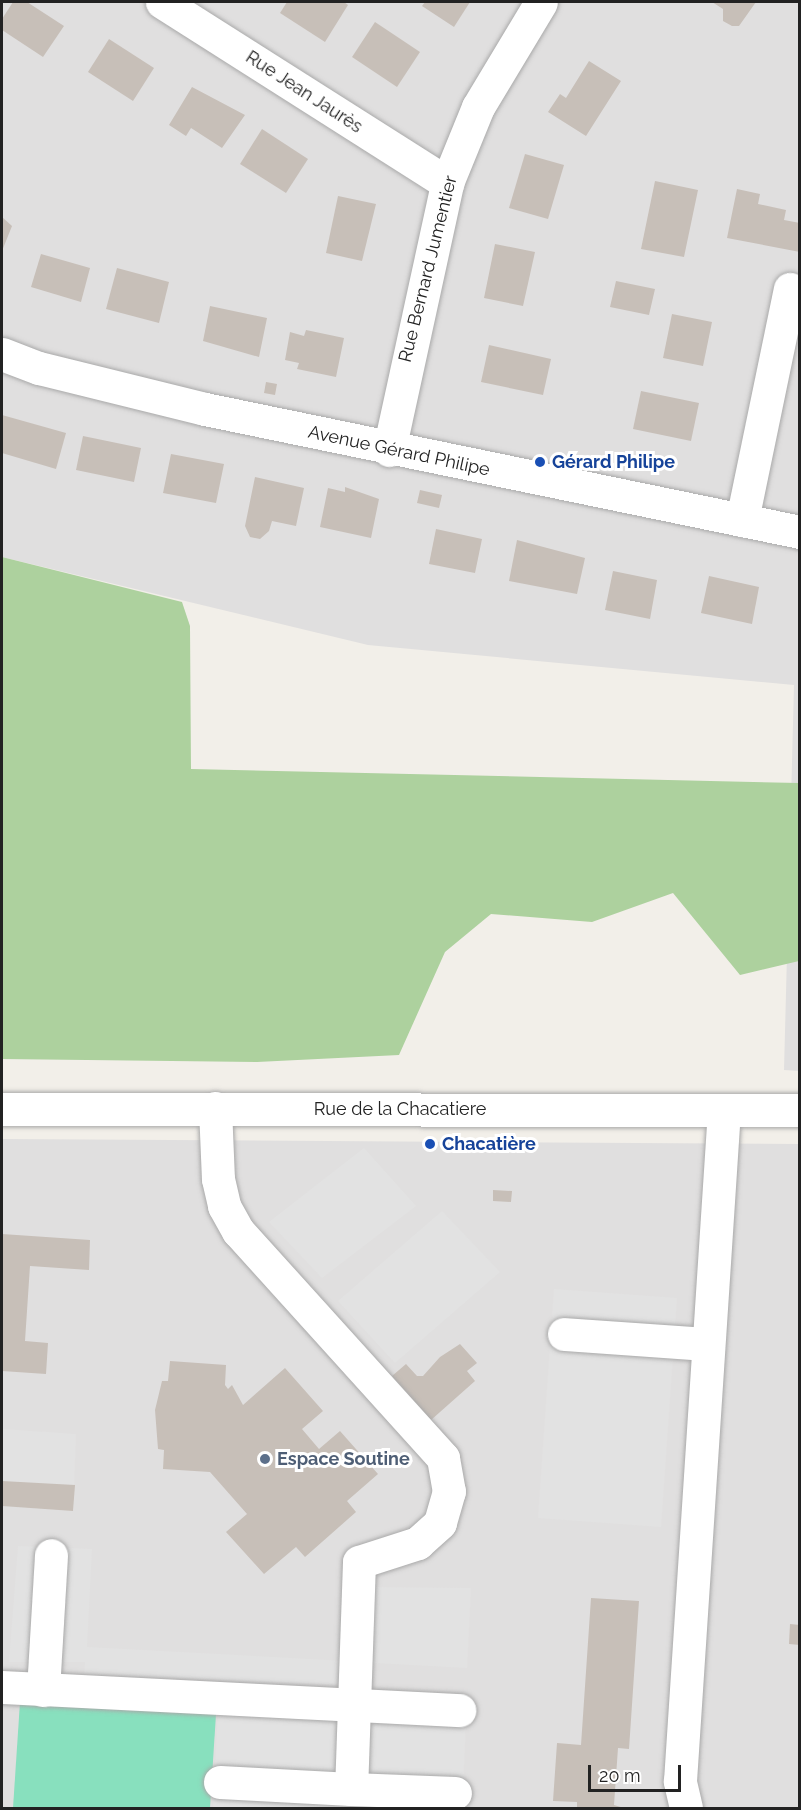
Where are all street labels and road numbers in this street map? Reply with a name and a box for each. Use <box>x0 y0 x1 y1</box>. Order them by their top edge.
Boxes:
street label: Rue Jean Jaurès <box>241 46 367 138</box>
street label: Rue Bernard Jumentier <box>394 173 462 365</box>
street label: Avenue Gérard Philipe <box>306 421 492 481</box>
street label: Rue de la Chacatiere <box>314 1098 486 1120</box>

